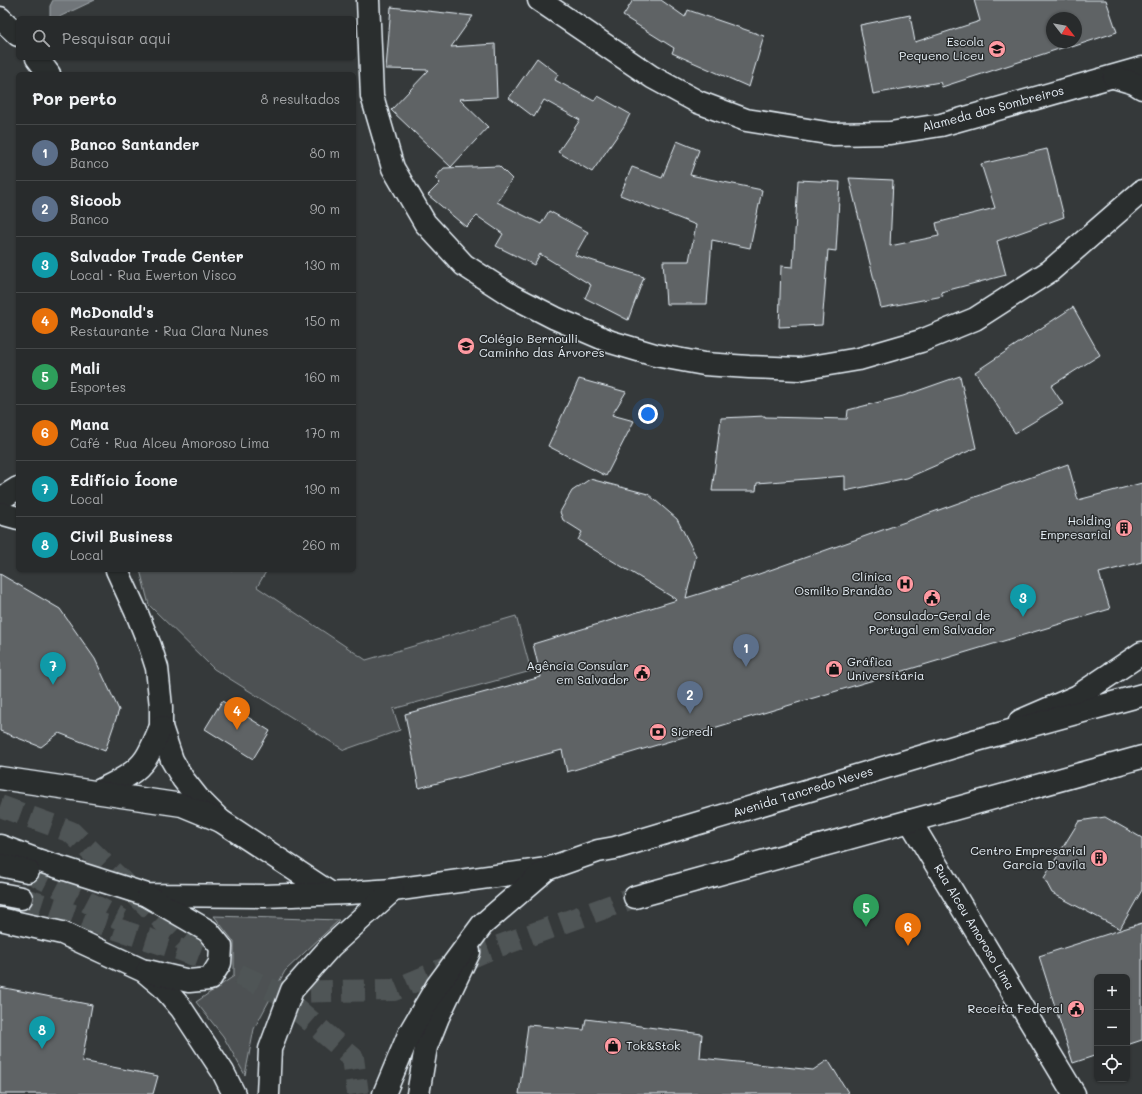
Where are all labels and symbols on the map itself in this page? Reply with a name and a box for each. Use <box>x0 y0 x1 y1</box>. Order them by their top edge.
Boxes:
north arrow <box>1046 12 1082 48</box>
place label: Escola Pequeno Liceu <box>899 33 984 63</box>
school or university icon: Escola Pequeno Liceu <box>987 39 1007 59</box>
street label: Alameda dos Sombreiros <box>920 81 1066 135</box>
place label: Colégio Bernoulli Caminho das Árvores <box>479 330 605 360</box>
school or university icon: Colégio Bernoulli Caminho das Árvores <box>456 336 476 356</box>
your location <box>638 404 658 424</box>
place label: Holding Empresarial <box>1040 512 1111 542</box>
building icon: Holding Empresarial <box>1114 518 1134 538</box>
place label: Clínica Osmilto Brandão <box>794 568 892 598</box>
hospital icon: Clínica Osmilto Brandão <box>895 574 915 594</box>
pin: 3 <box>1010 584 1036 617</box>
public building icon: Consulado-Geral de Portugal em Salvador <box>922 588 942 608</box>
place label: Consulado-Geral de Portugal em Salvador <box>869 607 995 637</box>
pin: 1 <box>733 634 759 667</box>
pin: 7 <box>40 652 66 685</box>
place label: Gráfica Universitária <box>847 653 925 683</box>
place label: Agência Consular em Salvador <box>526 657 629 687</box>
shop icon: Gráfica Universitária <box>824 659 844 679</box>
public building icon: Agência Consular em Salvador <box>632 663 652 683</box>
pin: 2 <box>677 681 703 714</box>
pin: 4 <box>224 697 250 730</box>
bank icon: Sicredi <box>648 722 668 742</box>
place label: Sicredi <box>671 723 713 739</box>
street label: Avenida Tancredo Neves <box>731 762 875 820</box>
place label: Centro Empresarial Garcia D'avila <box>970 842 1086 872</box>
building icon: Centro Empresarial Garcia D'avila <box>1089 848 1109 868</box>
street label: Rua Alceu Amoroso Lima <box>931 861 1019 992</box>
pin: 5 <box>853 894 879 927</box>
pin: 6 <box>895 913 921 946</box>
public building icon: Receita Federal <box>1066 999 1086 1019</box>
place label: Receita Federal <box>967 1000 1063 1016</box>
pin: 8 <box>29 1016 55 1049</box>
shop icon: Tok&Stok <box>603 1036 623 1056</box>
place label: Tok&Stok <box>626 1037 680 1053</box>

